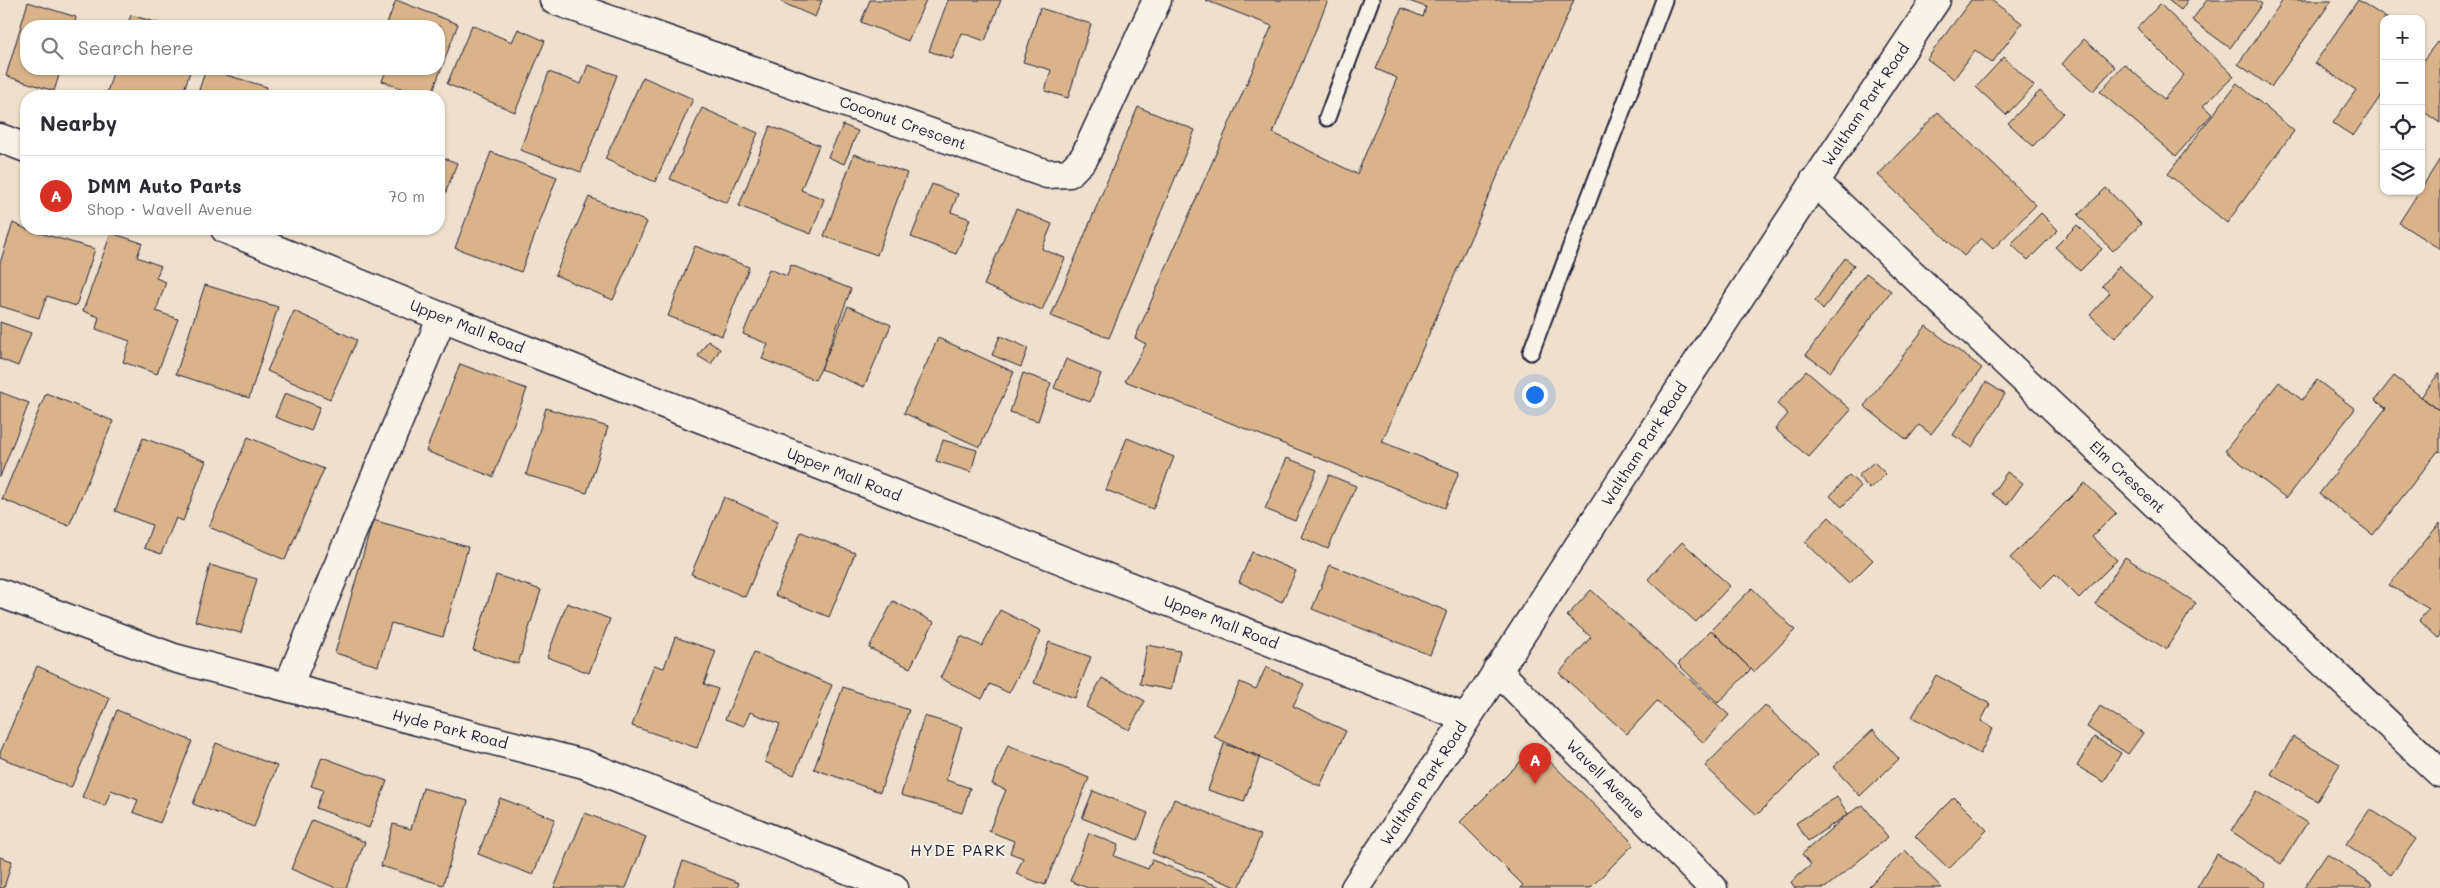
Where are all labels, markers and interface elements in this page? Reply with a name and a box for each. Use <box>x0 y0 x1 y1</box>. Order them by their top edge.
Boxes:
map controls <box>2380 15 2425 195</box>
button: + <box>2380 15 2425 60</box>
search box <box>20 20 445 75</box>
icon: search <box>38 34 66 62</box>
text: Search here <box>78 35 194 60</box>
street label: Waltham Park Road <box>1817 39 1913 170</box>
button: − <box>2380 60 2425 105</box>
street label: Coconut Crescent <box>837 91 969 154</box>
button: locate <box>2380 105 2425 150</box>
text: Nearby <box>40 109 117 136</box>
button: layers <box>2380 150 2425 195</box>
text: DMM Auto Parts <box>87 173 242 198</box>
text: A <box>50 185 62 206</box>
text: 70 m <box>388 185 425 206</box>
text: Shop · Wavell Avenue <box>87 198 253 219</box>
street label: Upper Mall Road <box>407 294 527 357</box>
street label: Waltham Park Road <box>1596 378 1691 509</box>
your location <box>1522 382 1548 408</box>
street label: Elm Crescent <box>2086 436 2170 517</box>
street label: Upper Mall Road <box>784 442 905 505</box>
street label: Upper Mall Road <box>1161 590 1282 653</box>
street label: Hyde Park Road <box>391 704 510 753</box>
street label: Waltham Park Road <box>1375 718 1471 849</box>
street label: Wavell Avenue <box>1562 735 1650 823</box>
pin: A <box>1519 743 1551 784</box>
district label: HYDE PARK <box>910 839 1006 860</box>

